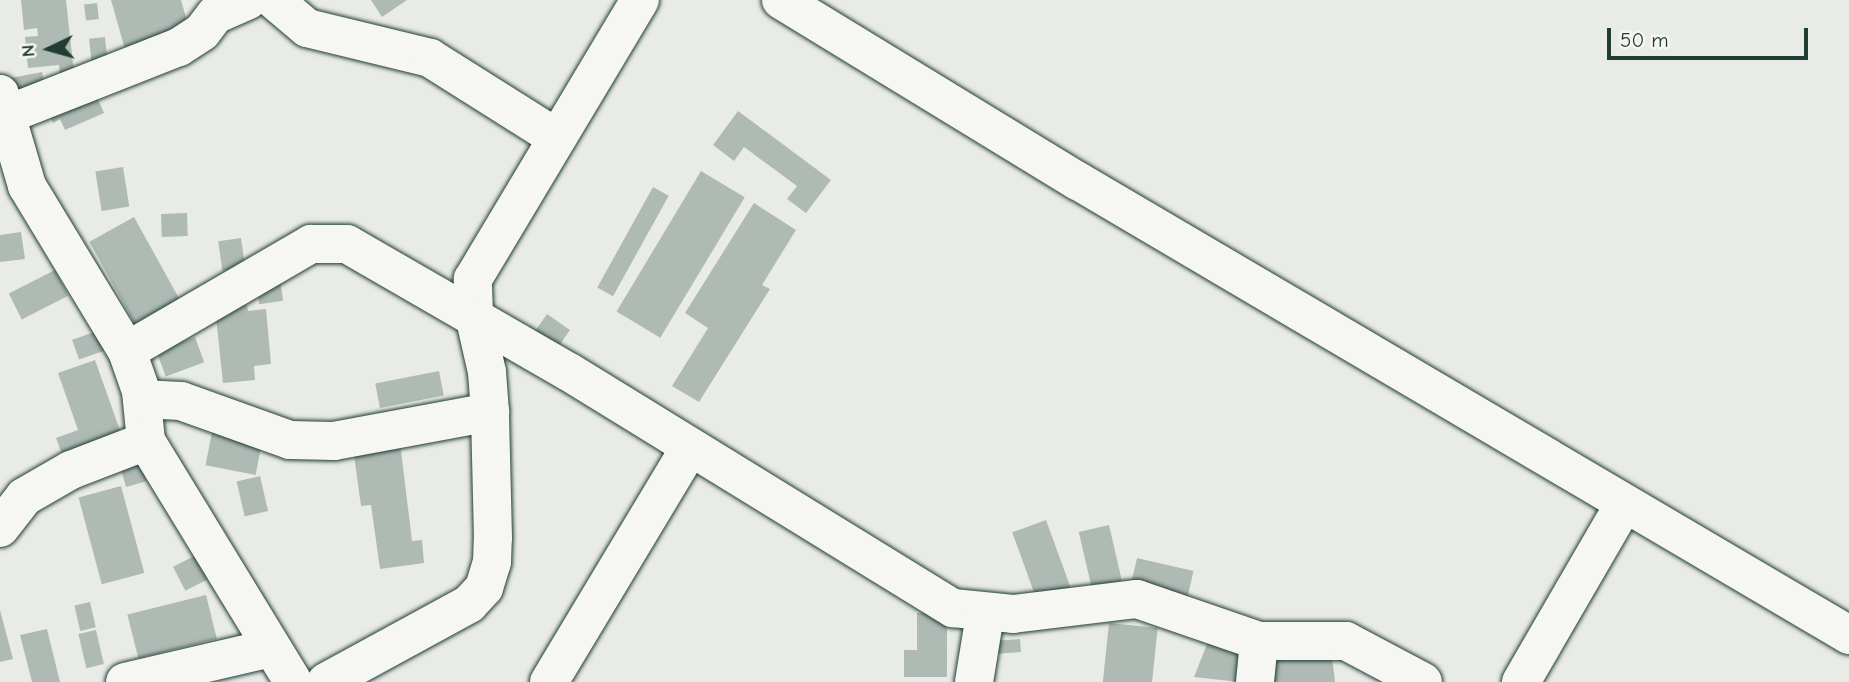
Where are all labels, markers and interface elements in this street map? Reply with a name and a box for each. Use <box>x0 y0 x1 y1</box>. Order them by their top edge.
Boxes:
north arrow <box>14 14 84 84</box>
scale bar <box>1611 14 1812 58</box>
text: 50 m <box>1620 28 1669 52</box>
text: N <box>17 44 40 58</box>

